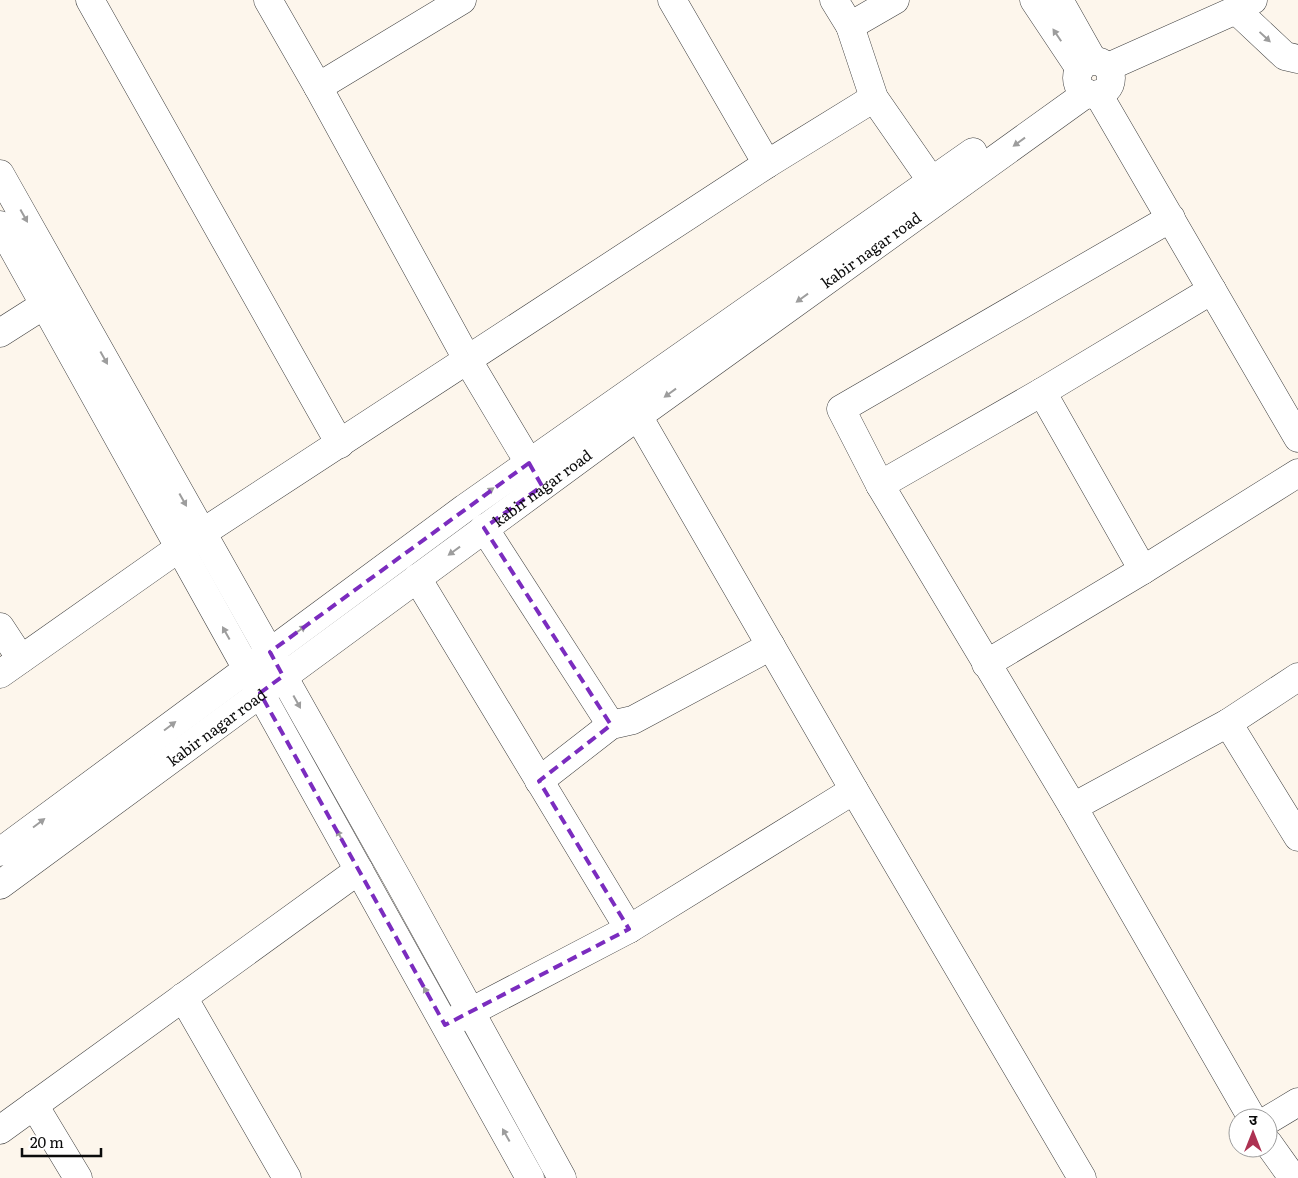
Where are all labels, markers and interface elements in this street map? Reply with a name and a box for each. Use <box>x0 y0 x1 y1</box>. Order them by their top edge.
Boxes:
one-way arrow <box>1052 28 1062 41</box>
one-way arrow <box>1259 31 1271 43</box>
one-way arrow <box>1012 137 1026 147</box>
street label: kabir nagar road <box>816 205 925 293</box>
one-way arrow <box>20 209 28 224</box>
one-way arrow <box>795 293 809 303</box>
one-way arrow <box>99 351 108 365</box>
one-way arrow <box>663 388 677 398</box>
street label: kabir nagar road <box>487 443 596 531</box>
one-way arrow <box>481 487 494 497</box>
one-way arrow <box>179 493 188 506</box>
one-way arrow <box>448 545 461 556</box>
one-way arrow <box>293 625 307 635</box>
one-way arrow <box>222 626 231 640</box>
street label: kabir nagar road <box>161 682 270 771</box>
one-way arrow <box>293 695 302 709</box>
one-way arrow <box>163 721 176 732</box>
one-way arrow <box>32 818 46 828</box>
one-way arrow <box>335 829 344 843</box>
one-way arrow <box>423 987 432 1000</box>
north arrow <box>1228 1108 1278 1158</box>
text: उ <box>1249 1109 1258 1129</box>
scale bar <box>22 1126 101 1158</box>
one-way arrow <box>502 1128 510 1143</box>
text: 20 m <box>30 1130 64 1153</box>

